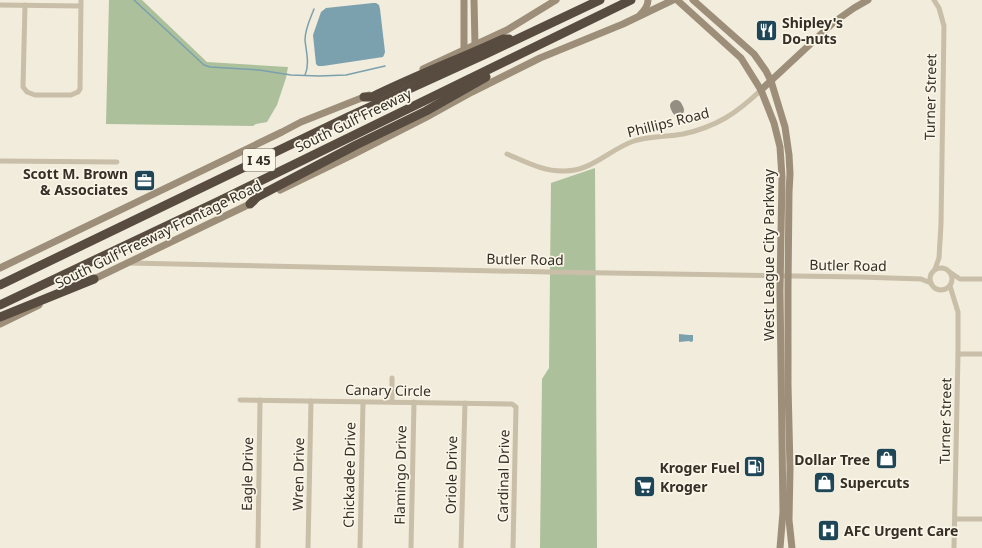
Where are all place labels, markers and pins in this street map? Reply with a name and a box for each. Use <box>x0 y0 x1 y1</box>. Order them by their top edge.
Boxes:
place label: Shipley's Do-nuts <box>782 13 843 48</box>
restaurant icon: Shipley's Do-nuts <box>754 17 780 43</box>
place label: Scott M. Brown & Associates <box>23 164 128 199</box>
office icon: Scott M. Brown & Associates <box>131 168 157 194</box>
shop icon: Dollar Tree <box>873 446 899 472</box>
place label: Dollar Tree <box>794 450 870 469</box>
fuel station icon: Kroger Fuel <box>742 454 768 480</box>
place label: Kroger Fuel <box>660 458 740 477</box>
shop icon: Supercuts <box>811 469 837 495</box>
supermarket icon: Kroger <box>632 473 658 499</box>
place label: Supercuts <box>840 473 909 492</box>
place label: Kroger <box>660 477 708 496</box>
hospital icon: AFC Urgent Care <box>815 517 841 543</box>
place label: AFC Urgent Care <box>844 521 958 540</box>

